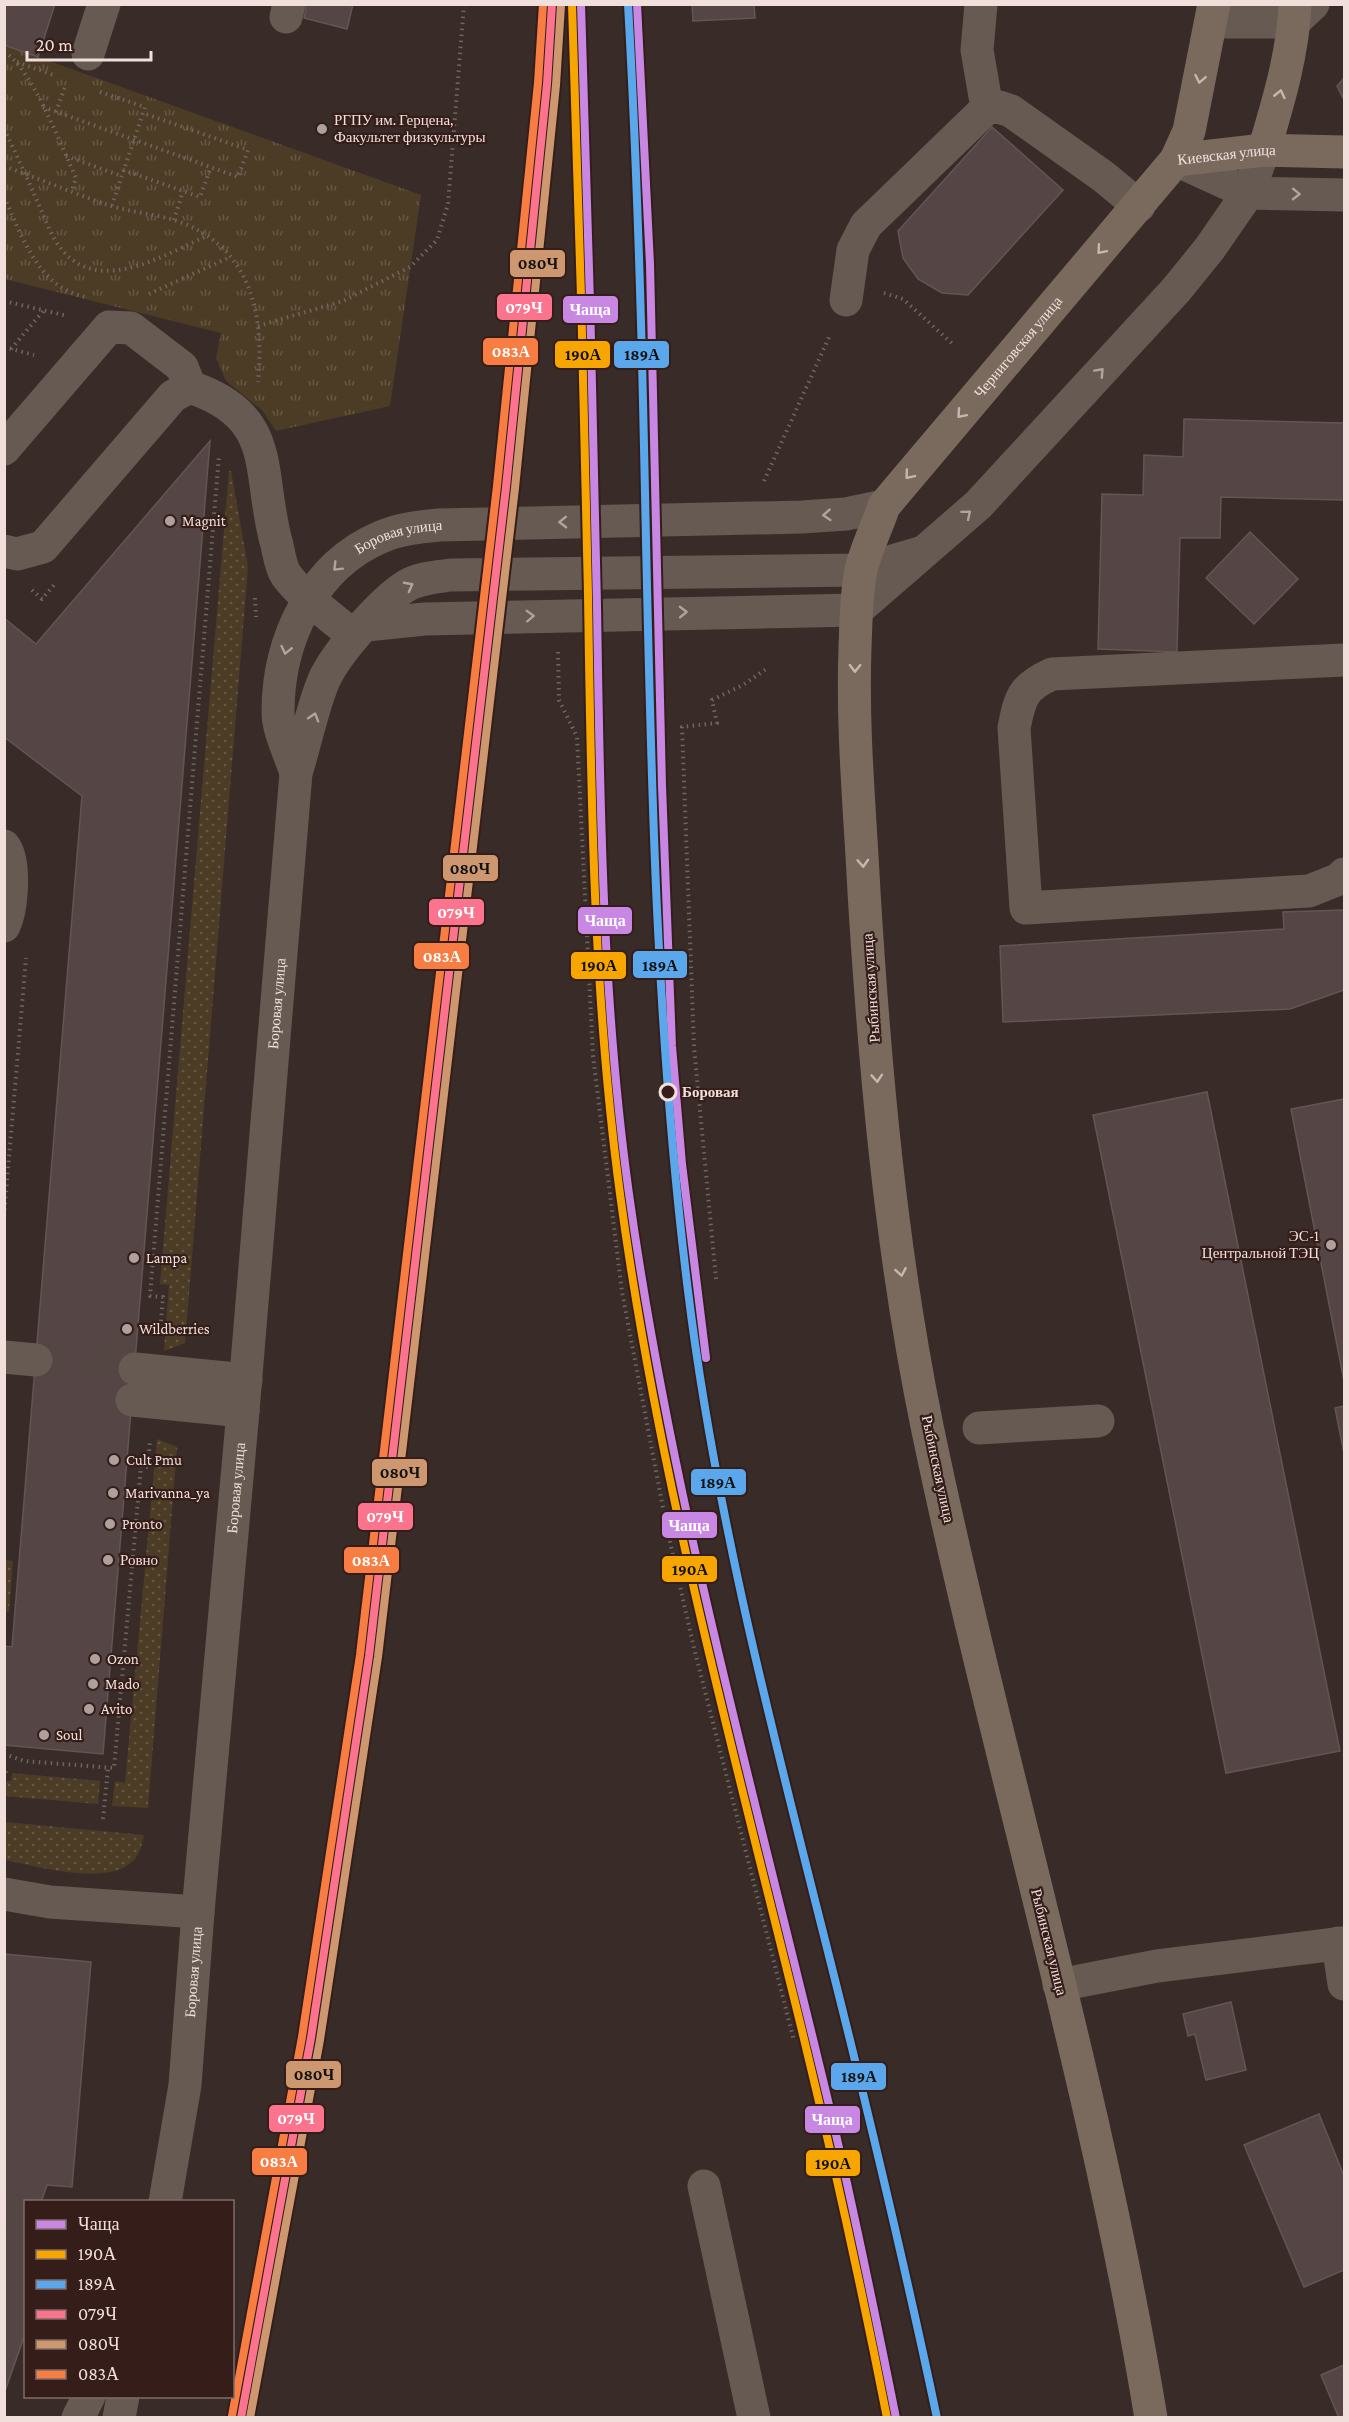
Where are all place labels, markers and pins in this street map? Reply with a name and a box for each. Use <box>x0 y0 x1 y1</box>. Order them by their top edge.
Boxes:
place label: РГПУ им. Герцена, Факультет физкультуры <box>334 112 486 145</box>
marker: РГПУ им. Герцена, Факультет физкультуры <box>315 122 329 136</box>
place label: Magnit <box>182 513 227 530</box>
marker: Magnit <box>163 514 177 528</box>
marker: Боровая <box>659 1083 677 1101</box>
place label: Боровая <box>682 1084 739 1100</box>
place label: ЭС-1 Центральной ТЭЦ <box>1202 1228 1319 1261</box>
marker: ЭС-1 Центральной ТЭЦ <box>1324 1238 1338 1252</box>
place label: Lampa <box>146 1250 187 1267</box>
marker: Lampa <box>127 1251 141 1265</box>
place label: Wildberries <box>139 1321 210 1337</box>
marker: Wildberries <box>120 1322 134 1336</box>
place label: Cult Pmu <box>126 1452 182 1468</box>
marker: Cult Pmu <box>107 1453 121 1467</box>
place label: Marivanna_ya <box>125 1485 210 1502</box>
marker: Marivanna_ya <box>106 1486 120 1500</box>
place label: Pronto <box>122 1516 162 1532</box>
marker: Pronto <box>103 1517 117 1531</box>
place label: Ровно <box>120 1552 158 1568</box>
marker: Ровно <box>101 1553 115 1567</box>
place label: Ozon <box>107 1651 139 1667</box>
marker: Ozon <box>88 1652 102 1666</box>
place label: Mado <box>105 1676 140 1692</box>
marker: Mado <box>86 1677 100 1691</box>
place label: Avito <box>101 1701 132 1717</box>
marker: Avito <box>82 1702 96 1716</box>
place label: Soul <box>56 1727 82 1743</box>
marker: Soul <box>37 1728 51 1742</box>

